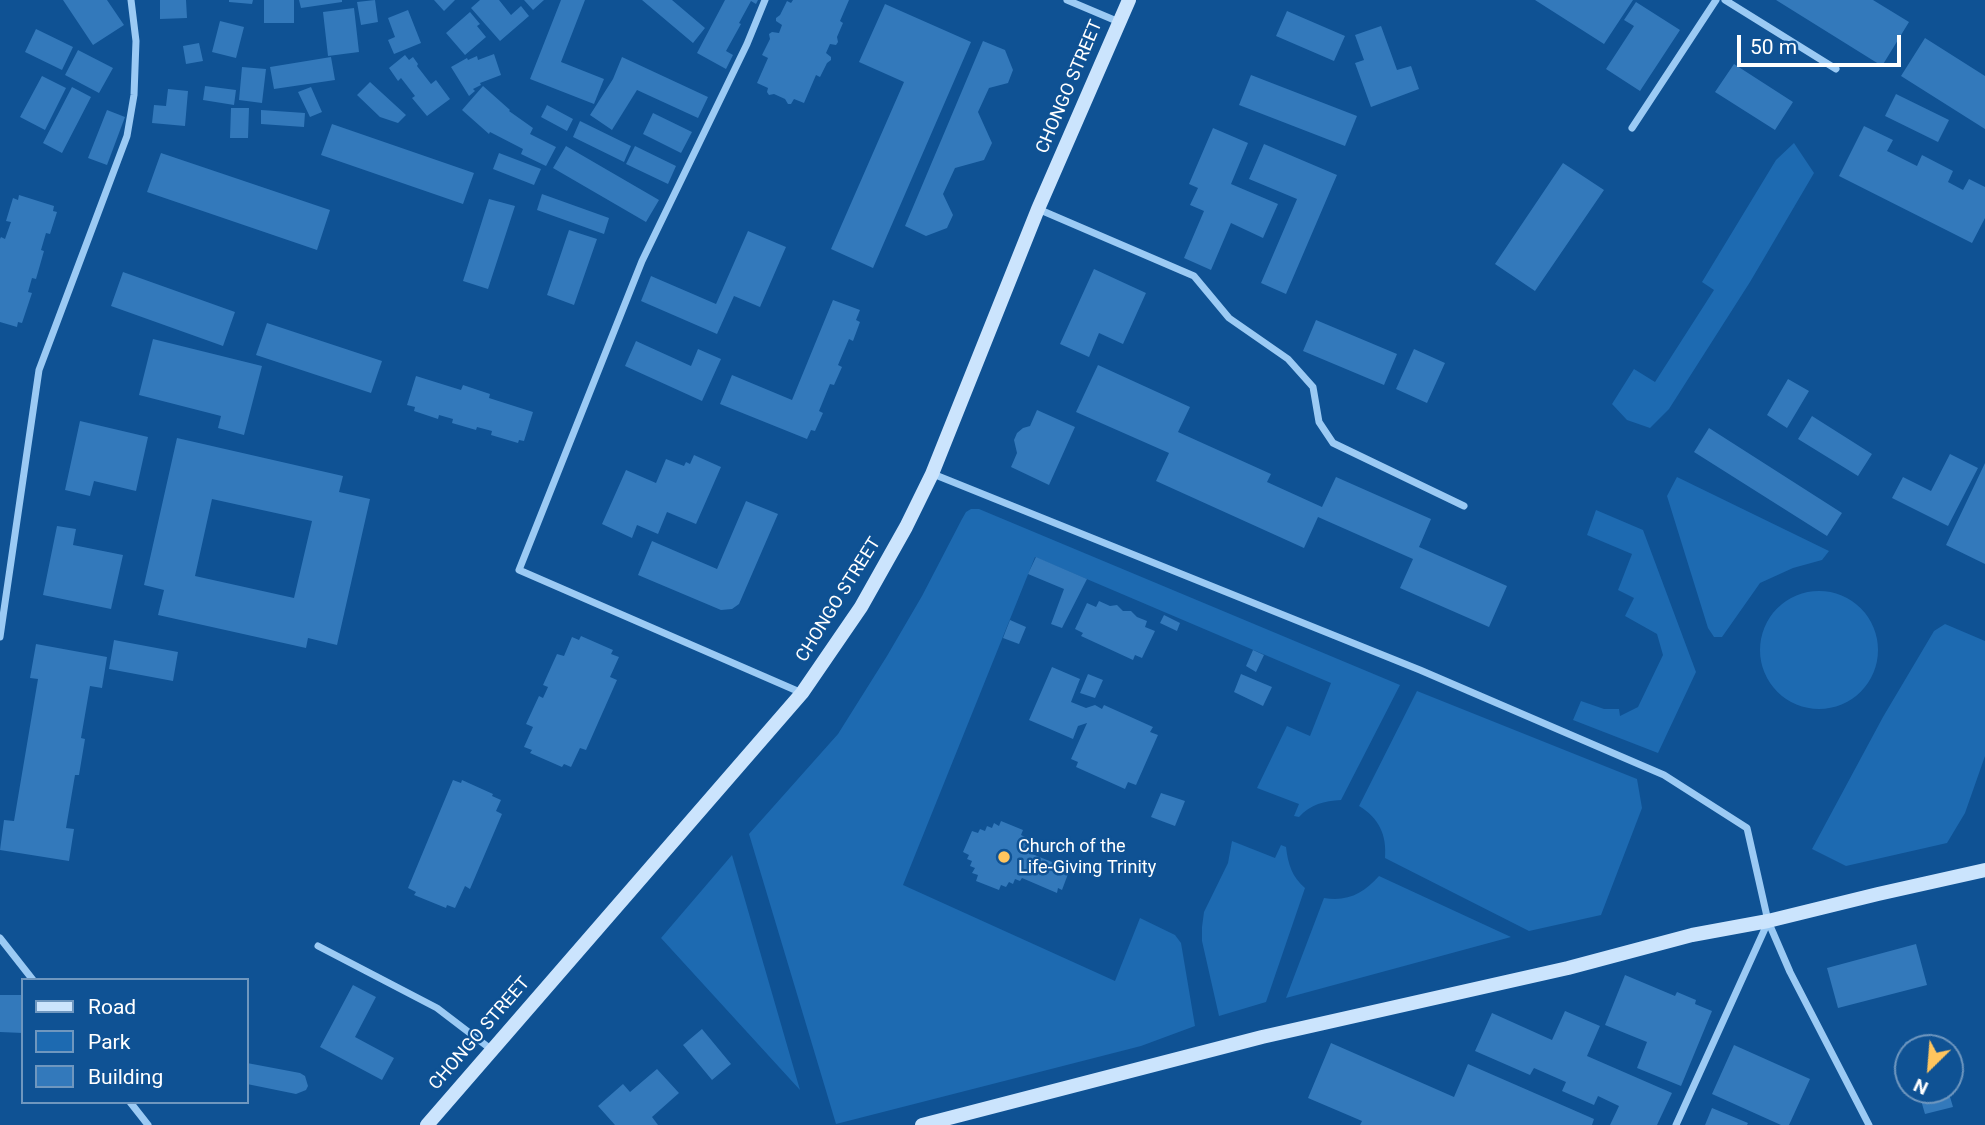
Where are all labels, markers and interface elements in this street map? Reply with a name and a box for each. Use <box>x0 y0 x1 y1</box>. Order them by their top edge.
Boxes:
street label: CHONGO STREET <box>1032 17 1108 157</box>
scale bar <box>1740 21 1904 65</box>
text: 50 m <box>1750 35 1797 59</box>
street label: CHONGO STREET <box>792 534 886 666</box>
place label: Church of the Life-Giving Trinity <box>1018 836 1156 878</box>
marker: Church of the Life-Giving Trinity <box>996 849 1012 865</box>
street label: CHONGO STREET <box>425 973 535 1095</box>
legend <box>21 978 248 1104</box>
text: Road <box>88 995 136 1019</box>
text: Park <box>88 1030 130 1054</box>
north arrow <box>1894 1034 1964 1104</box>
text: Building <box>88 1065 163 1089</box>
text: N <box>1910 1073 1932 1100</box>

